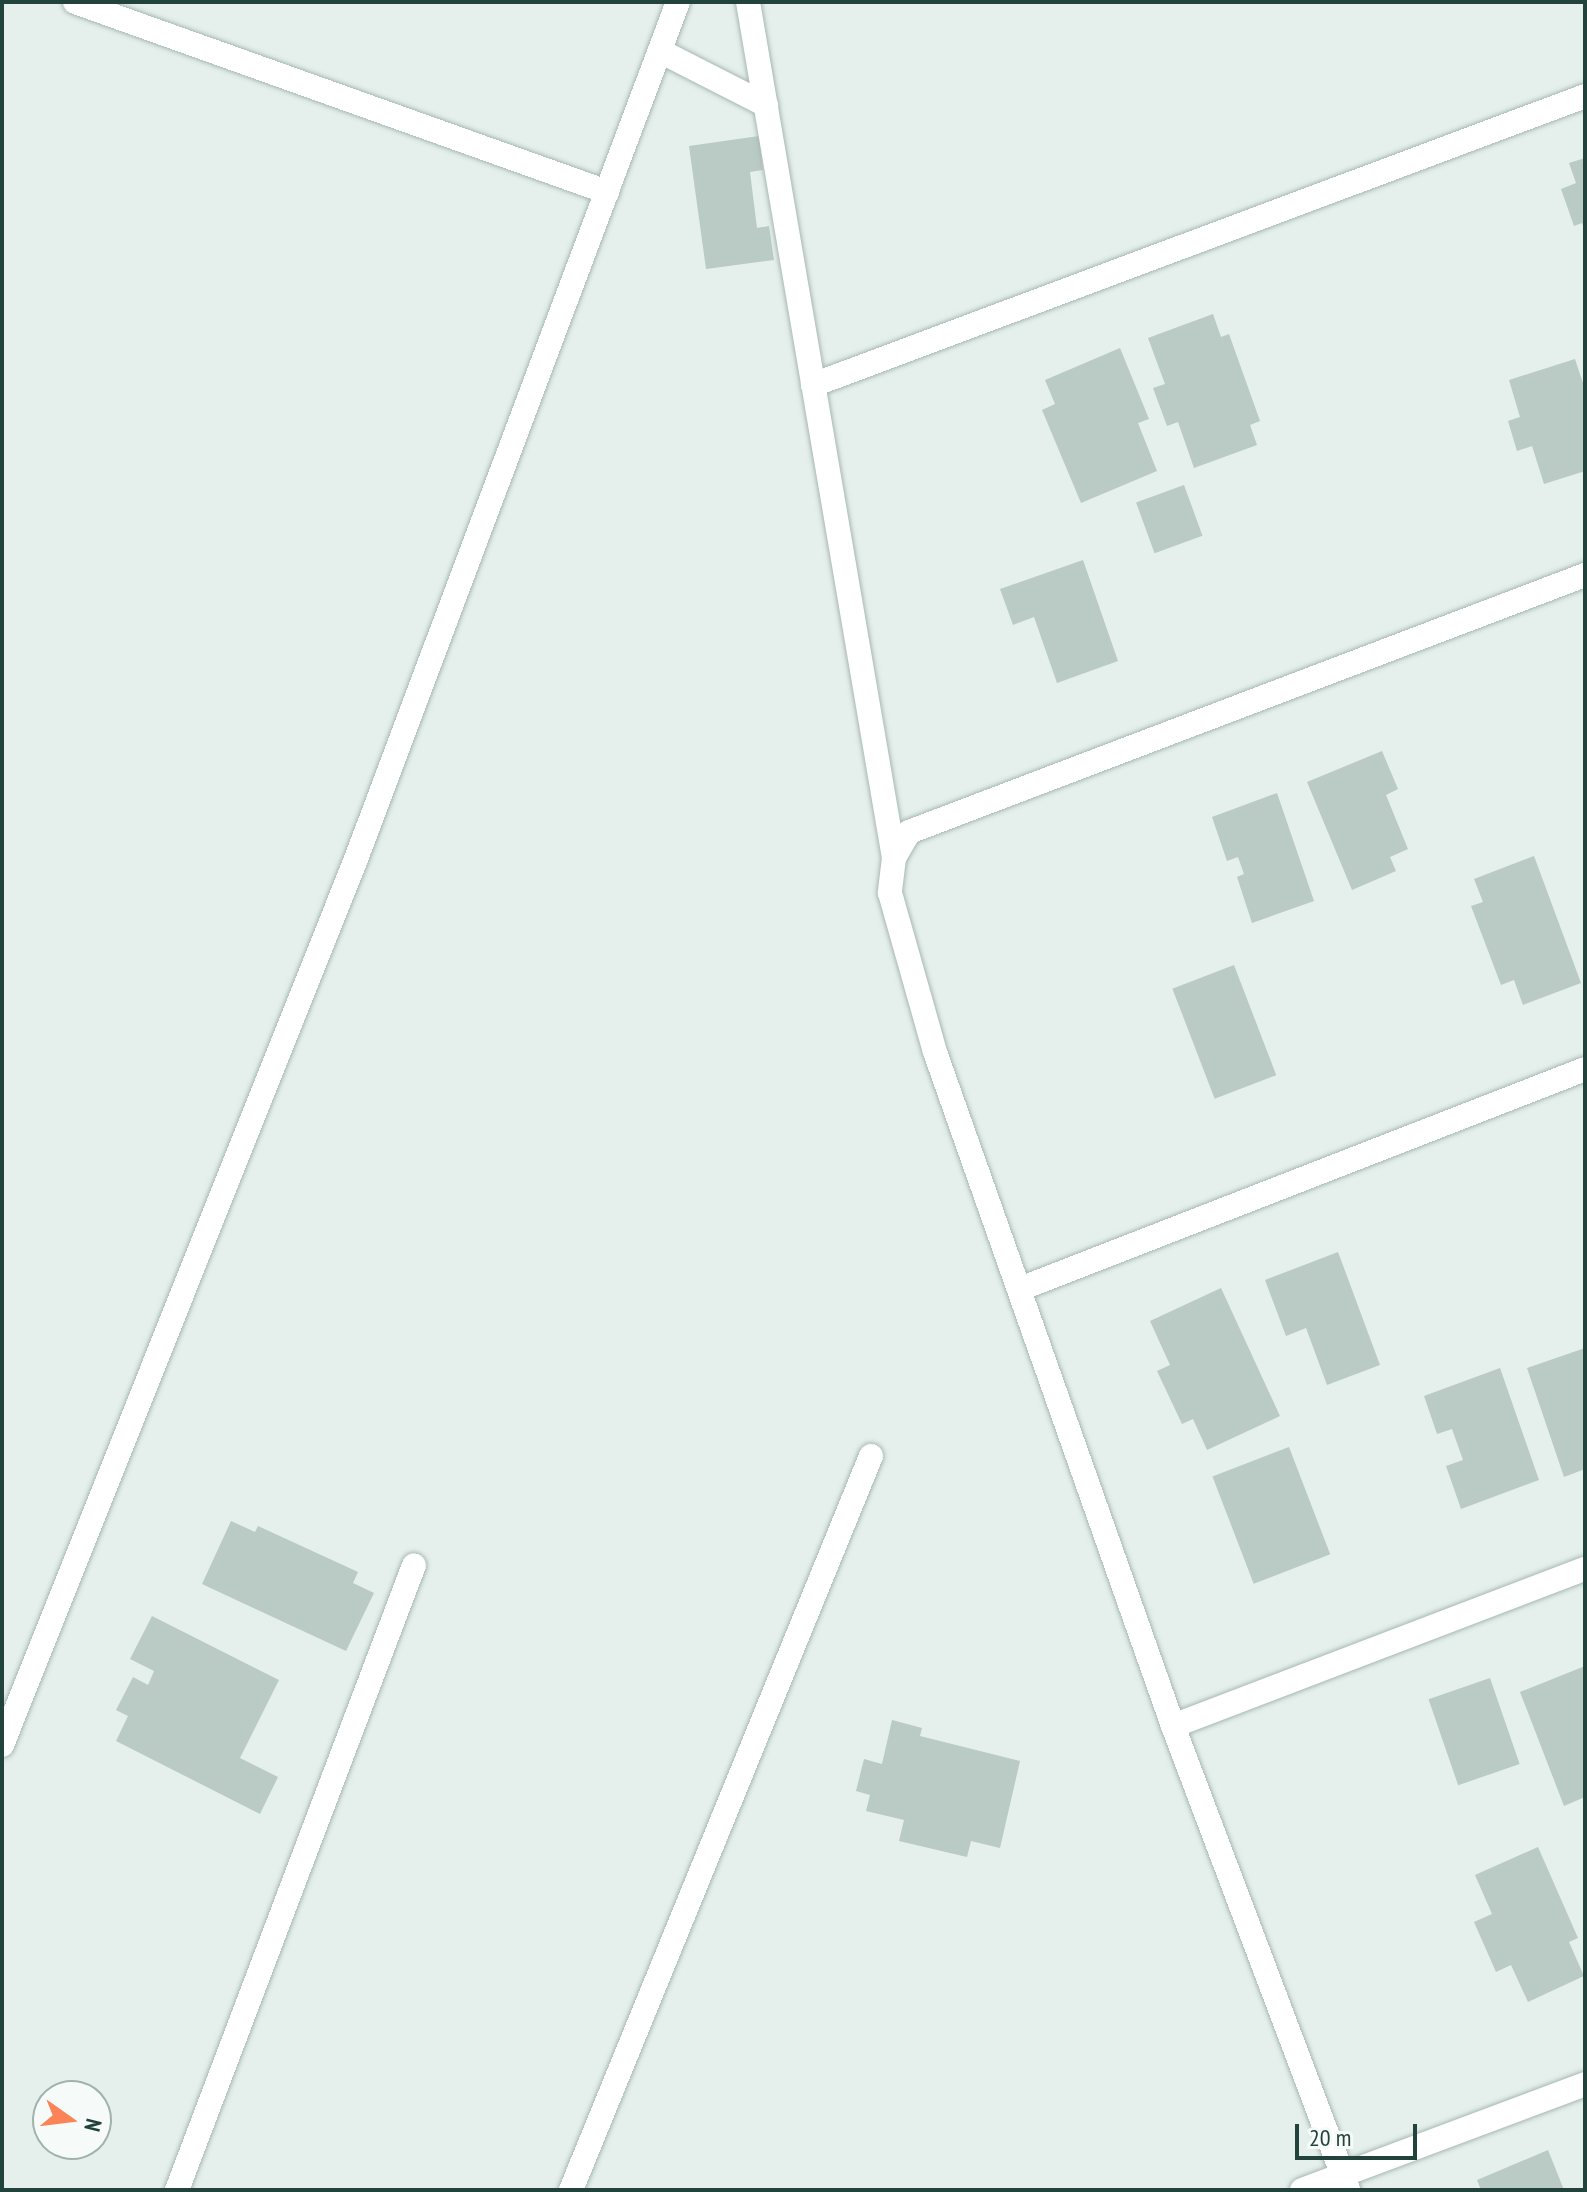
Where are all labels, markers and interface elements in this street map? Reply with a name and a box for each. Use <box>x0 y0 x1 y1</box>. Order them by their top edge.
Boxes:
north arrow <box>32 2080 112 2160</box>
scale bar <box>1299 2108 1421 2158</box>
text: N <box>78 2116 108 2134</box>
text: 20 m <box>1309 2122 1351 2153</box>

